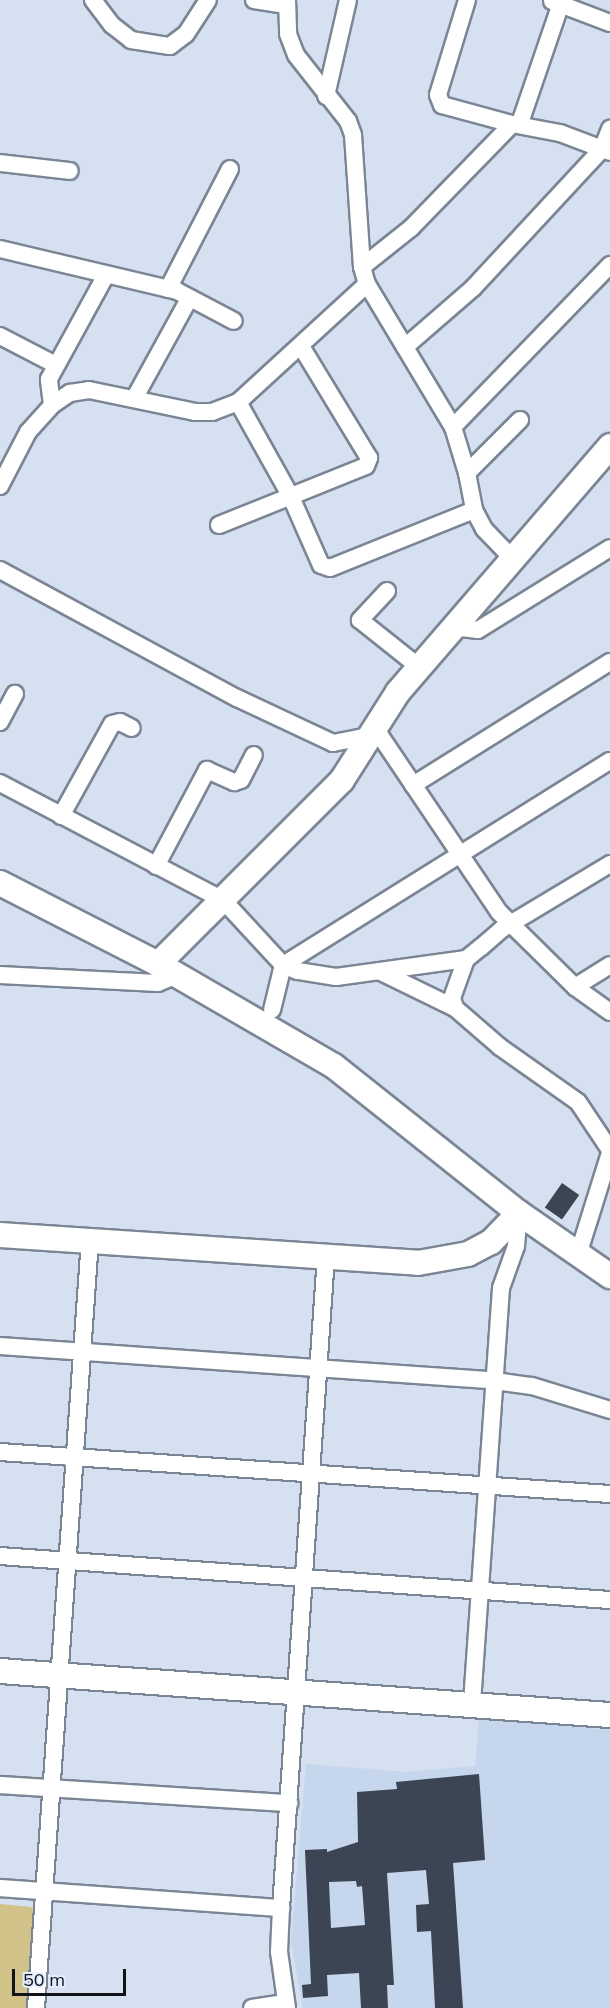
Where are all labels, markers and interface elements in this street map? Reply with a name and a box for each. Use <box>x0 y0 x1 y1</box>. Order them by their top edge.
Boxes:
scale bar <box>15 1957 129 1995</box>
text: 50 m <box>23 1968 65 1991</box>

